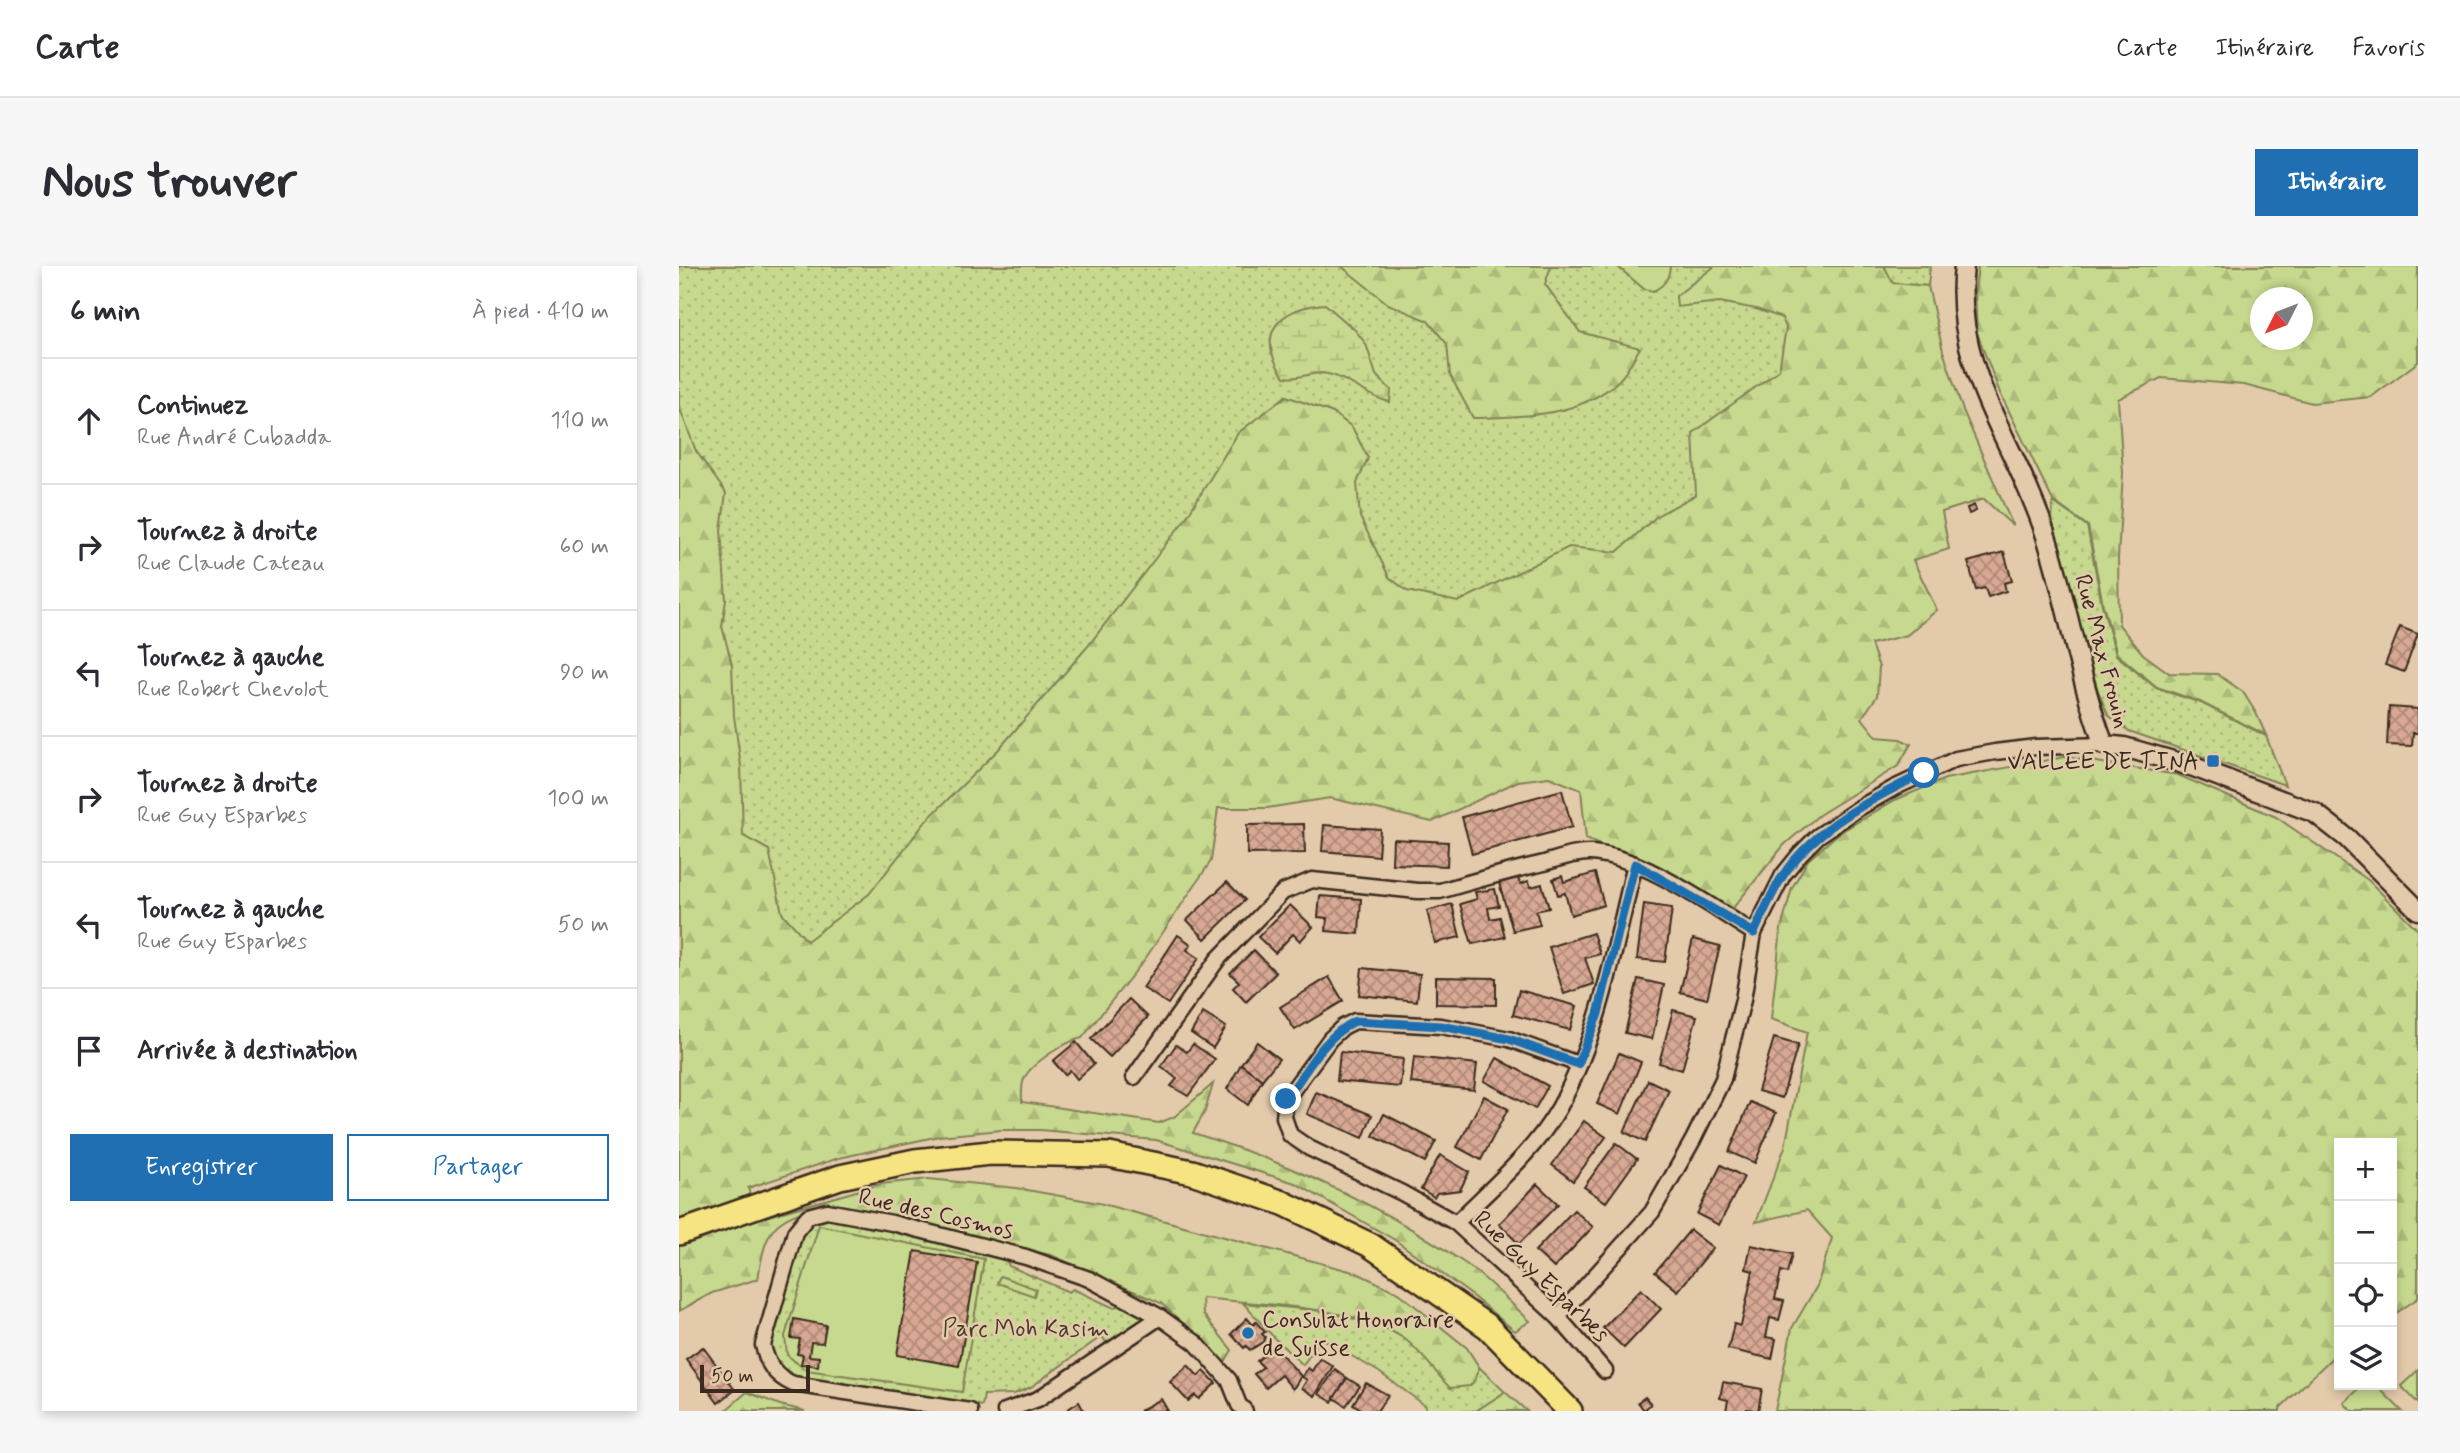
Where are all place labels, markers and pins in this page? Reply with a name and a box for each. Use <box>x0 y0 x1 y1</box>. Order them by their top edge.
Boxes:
place label: VALLEE DE TINA <box>2007 747 2199 778</box>
marker: VALLEE DE TINA <box>2205 753 2221 769</box>
place label: Consulat Honoraire de Suisse <box>1262 1305 1454 1364</box>
marker: Consulat Honoraire de Suisse <box>1240 1325 1256 1341</box>

